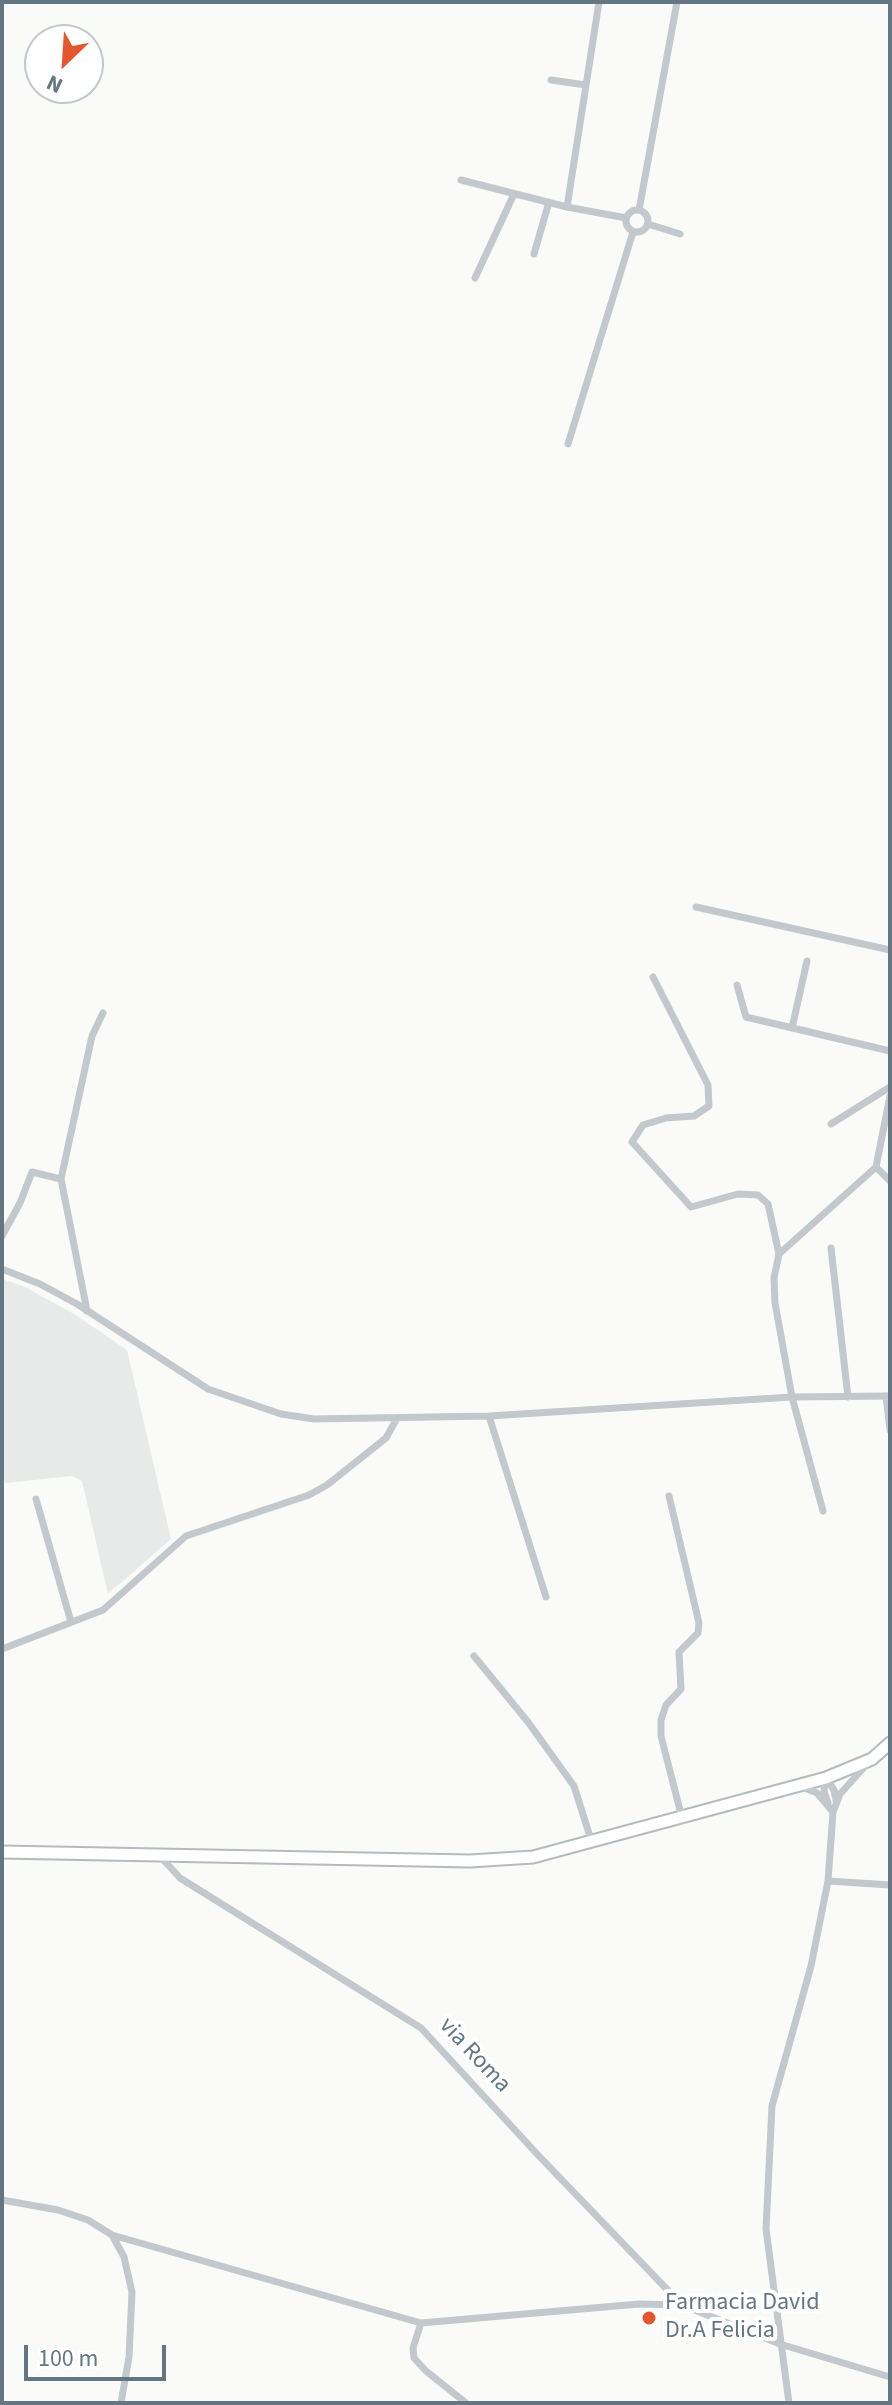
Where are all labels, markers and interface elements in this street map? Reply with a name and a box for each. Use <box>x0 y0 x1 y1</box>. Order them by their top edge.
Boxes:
north arrow <box>24 24 104 104</box>
text: N <box>41 66 68 102</box>
street label: via Roma <box>432 2012 516 2100</box>
place label: Farmacia David Dr.A Felicia <box>665 2290 819 2346</box>
marker: Farmacia David Dr.A Felicia <box>640 2309 658 2327</box>
scale bar <box>28 2329 170 2379</box>
text: 100 m <box>38 2341 98 2376</box>

